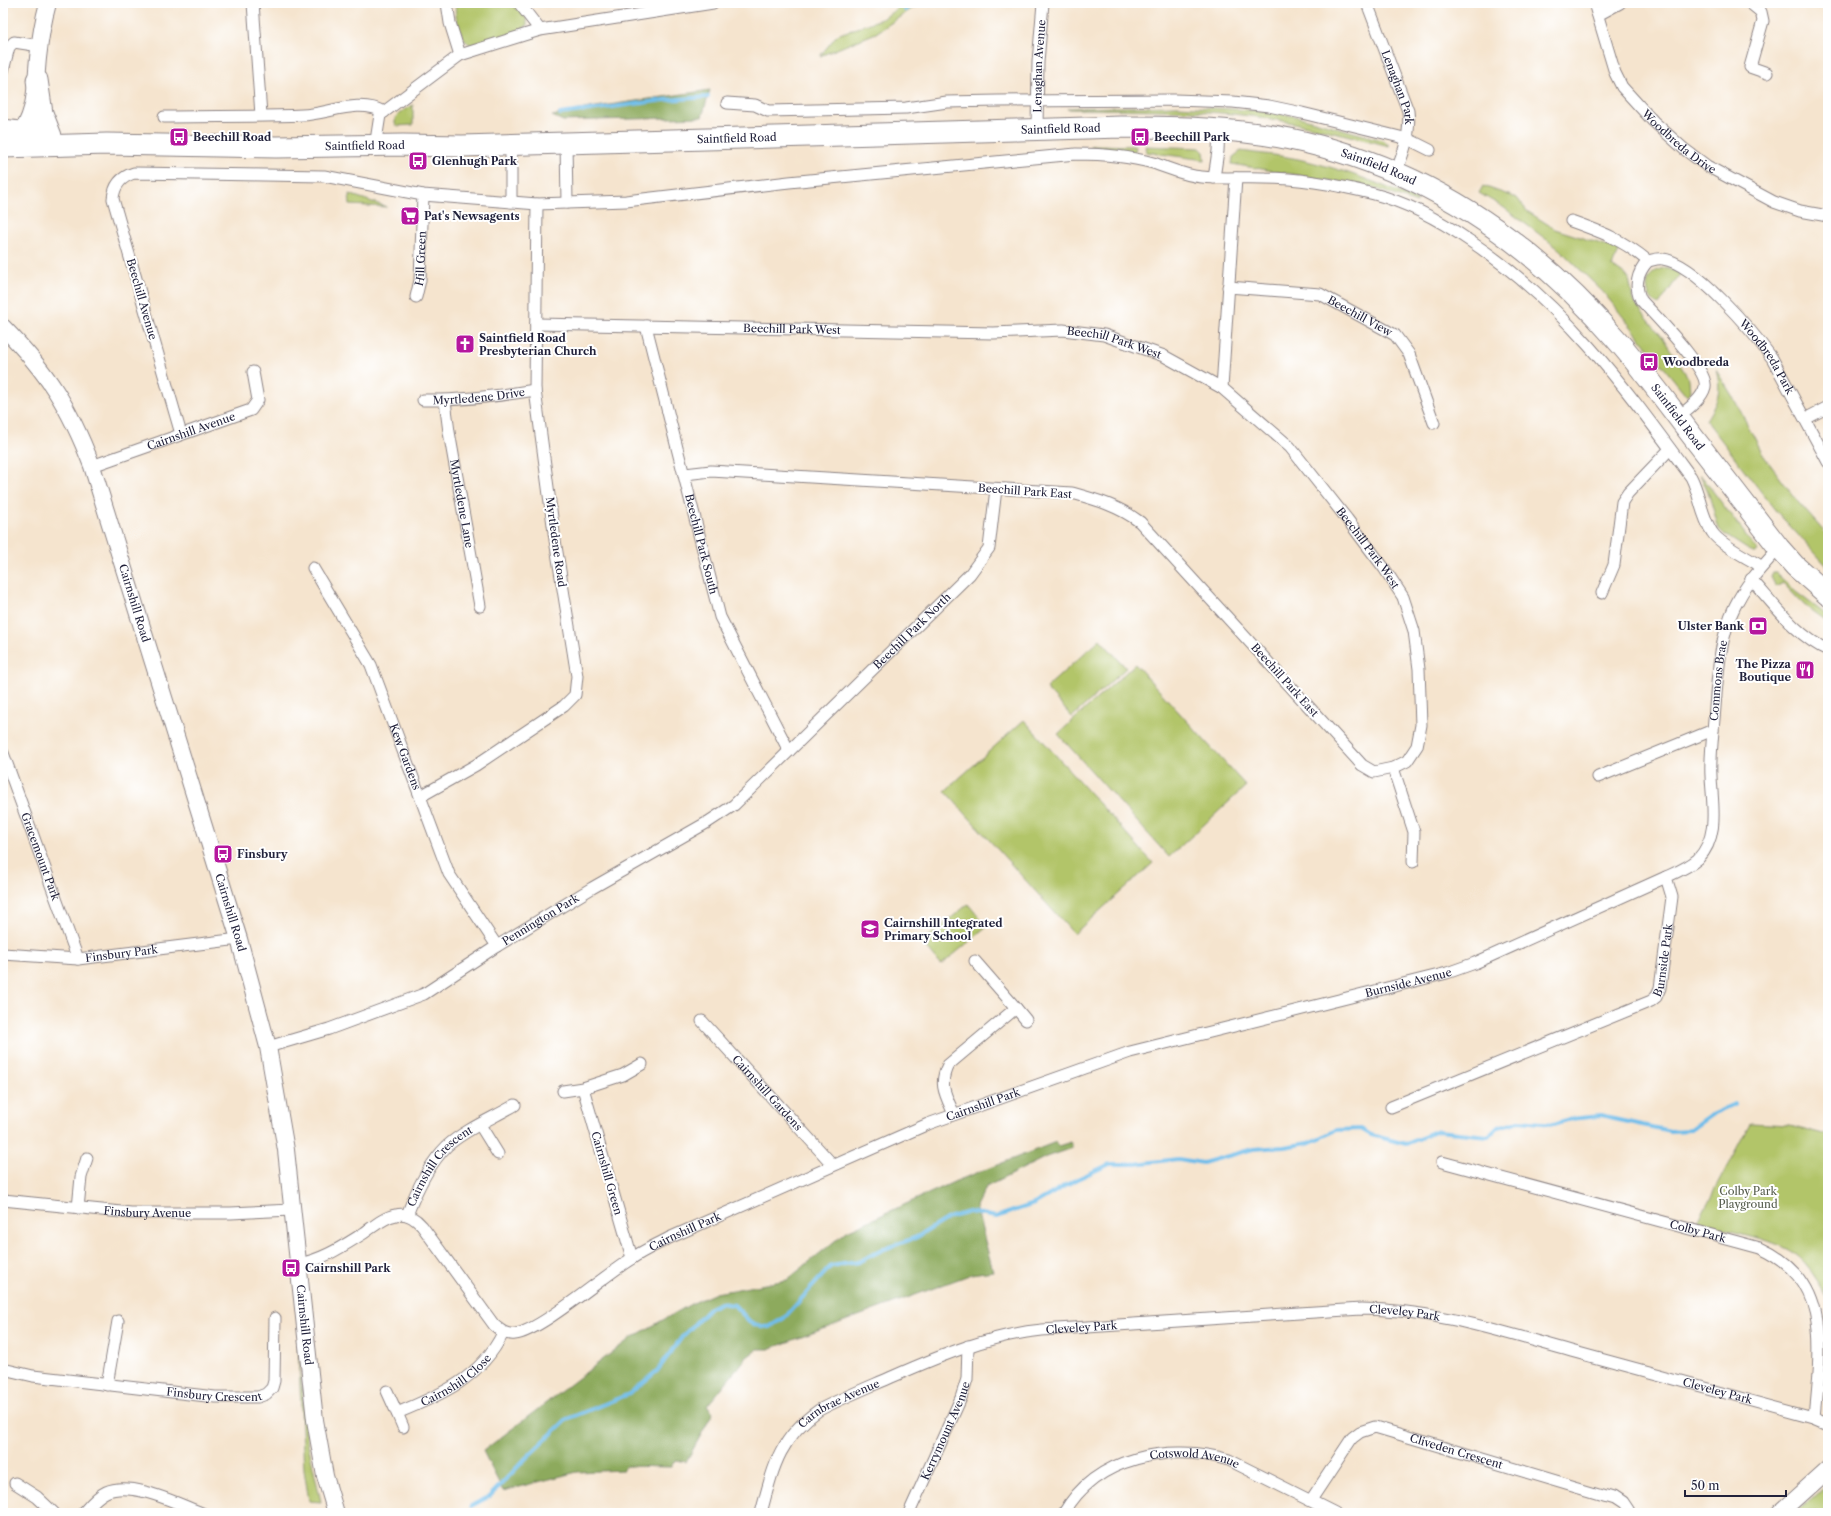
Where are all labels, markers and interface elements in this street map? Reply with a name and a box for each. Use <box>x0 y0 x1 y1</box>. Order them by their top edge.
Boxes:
street label: Lenaghan Avenue <box>1030 19 1049 113</box>
street label: Lenaghan Park <box>1378 48 1416 125</box>
street label: Woodbreda Drive <box>1638 106 1718 177</box>
street label: Saintfield Road <box>1021 121 1101 137</box>
bus stop icon: Beechill Road <box>168 126 190 148</box>
bus stop icon: Beechill Park <box>1129 126 1151 148</box>
place label: Beechill Road <box>193 130 272 144</box>
street label: Saintfield Road <box>697 130 777 146</box>
place label: Beechill Park <box>1154 130 1230 144</box>
street label: Saintfield Road <box>325 138 405 153</box>
street label: Saintfield Road <box>1339 146 1419 188</box>
bus stop icon: Glenhugh Park <box>407 150 429 172</box>
place label: Glenhugh Park <box>432 154 518 168</box>
supermarket icon: Pat's Newsagents <box>399 205 421 227</box>
place label: Pat's Newsagents <box>424 209 520 223</box>
street label: Hill Green <box>412 231 429 287</box>
street label: Beechill Avenue <box>124 257 160 341</box>
street label: Beechill View <box>1325 293 1396 340</box>
street label: Woodbreda Park <box>1736 316 1797 397</box>
street label: Beechill Park West <box>743 321 841 337</box>
street label: Beechill Park West <box>1066 324 1163 362</box>
place label: Saintfield Road Presbyterian Church <box>479 331 597 358</box>
church icon: Saintfield Road Presbyterian Church <box>454 333 476 355</box>
bus stop icon: Woodbreda <box>1638 351 1660 373</box>
place label: Woodbreda <box>1662 355 1730 369</box>
street label: Saintfield Road <box>1648 381 1708 453</box>
street label: Myrtledene Drive <box>433 385 526 407</box>
street label: Cairnshill Avenue <box>145 409 237 453</box>
street label: Myrtledene Lane <box>447 458 477 549</box>
street label: Beechill Park East <box>978 481 1073 501</box>
street label: Beechill Park South <box>682 492 721 596</box>
street label: Myrtledene Road <box>543 496 569 588</box>
street label: Beechill Park West <box>1333 504 1403 591</box>
street label: Cairnshill Road <box>116 562 153 644</box>
street label: Beechill Park North <box>870 590 954 672</box>
bank icon: Ulster Bank <box>1747 615 1769 637</box>
place label: Ulster Bank <box>1678 619 1745 633</box>
street label: Commons Brae <box>1707 639 1730 722</box>
street label: Beechill Park East <box>1248 640 1322 720</box>
place label: The Pizza Boutique <box>1735 657 1792 684</box>
restaurant icon: The Pizza Boutique <box>1794 659 1816 681</box>
street label: Kew Gardens <box>387 722 424 792</box>
street label: Gracemount Park <box>18 810 63 903</box>
bus stop icon: Finsbury <box>212 843 234 865</box>
place label: Finsbury <box>237 847 288 861</box>
street label: Cairnshill Road <box>212 872 249 953</box>
street label: Pennington Park <box>499 890 582 948</box>
place label: Cairnshill Integrated Primary School <box>884 916 1003 943</box>
school or university icon: Cairnshill Integrated Primary School <box>859 918 881 940</box>
street label: Burnside Park <box>1650 922 1676 999</box>
street label: Finsbury Park <box>84 942 159 965</box>
street label: Burnside Avenue <box>1364 965 1454 1000</box>
street label: Cairnshill Gardens <box>729 1052 805 1134</box>
street label: Cairnshill Park <box>944 1085 1022 1124</box>
street label: Cairnshill Crescent <box>404 1123 475 1209</box>
street label: Cairnshill Green <box>588 1130 626 1216</box>
park label: Colby Park Playground <box>1718 1184 1778 1211</box>
street label: Finsbury Avenue <box>103 1203 191 1220</box>
street label: Cairnshill Park <box>647 1209 724 1254</box>
street label: Colby Park <box>1668 1217 1728 1246</box>
bus stop icon: Cairnshill Park <box>280 1257 302 1279</box>
place label: Cairnshill Park <box>305 1261 391 1275</box>
street label: Cairnshill Road <box>293 1284 316 1366</box>
street label: Cleveley Park <box>1369 1302 1442 1324</box>
street label: Cleveley Park <box>1045 1318 1118 1337</box>
street label: Cairnshill Close <box>418 1351 494 1409</box>
street label: Cleveley Park <box>1681 1375 1755 1407</box>
street label: Carnbrae Avenue <box>795 1376 882 1431</box>
street label: Kerrymount Avenue <box>918 1380 973 1482</box>
street label: Finsbury Crescent <box>166 1384 264 1404</box>
street label: Cliveden Crescent <box>1408 1431 1505 1472</box>
street label: Cotswold Avenue <box>1149 1446 1242 1471</box>
scale bar <box>1685 1472 1786 1498</box>
text: 50 m <box>1691 1478 1720 1493</box>

